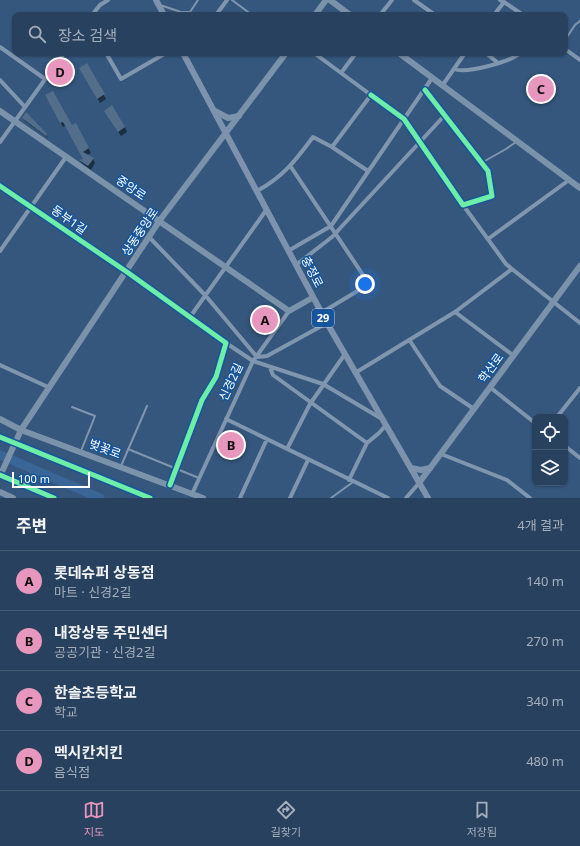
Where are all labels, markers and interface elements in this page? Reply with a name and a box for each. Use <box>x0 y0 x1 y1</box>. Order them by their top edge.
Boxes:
search box <box>12 12 568 56</box>
icon: search <box>26 23 48 45</box>
text: 장소 검색 <box>58 25 117 45</box>
pin: D <box>47 57 73 87</box>
pin: C <box>528 74 554 104</box>
street label: 중앙로 <box>113 171 150 204</box>
street label: 동부1길 <box>48 201 91 238</box>
street label: 상동중앙로 <box>117 204 162 259</box>
street label: 충정로 <box>297 253 328 290</box>
your location <box>355 274 375 294</box>
pin: A <box>252 305 278 335</box>
road number: 29 <box>312 309 334 327</box>
street label: 학산로 <box>474 349 507 386</box>
street label: 신경2길 <box>214 360 247 404</box>
map controls <box>532 414 568 486</box>
button: locate <box>532 414 568 450</box>
pin: B <box>218 430 244 460</box>
street label: 벚꽃로 <box>87 435 124 462</box>
button: layers <box>532 450 568 486</box>
scale bar <box>12 470 90 489</box>
text: 100 m <box>18 471 50 486</box>
text: 주변 <box>16 514 47 537</box>
text: 4개 결과 <box>517 516 564 534</box>
text: 롯데슈퍼 상동점 <box>54 562 155 582</box>
text: A <box>25 572 34 590</box>
text: 140 m <box>526 572 564 590</box>
text: 마트 · 신경2길 <box>54 583 131 601</box>
text: 내장상동 주민센터 <box>54 622 168 642</box>
text: B <box>25 632 33 650</box>
text: 270 m <box>526 632 564 650</box>
text: 공공기관 · 신경2길 <box>54 643 155 661</box>
text: 한솔초등학교 <box>54 682 137 702</box>
text: C <box>25 692 33 710</box>
text: 340 m <box>526 692 564 710</box>
text: 학교 <box>54 703 78 721</box>
text: 멕시칸치킨 <box>54 742 123 762</box>
text: D <box>24 752 34 770</box>
text: 480 m <box>526 752 564 770</box>
text: 음식점 <box>54 763 90 781</box>
tab: 지도 <box>83 799 105 839</box>
tab: 길찾기 <box>271 799 301 839</box>
tab: 저장됨 <box>467 799 497 839</box>

